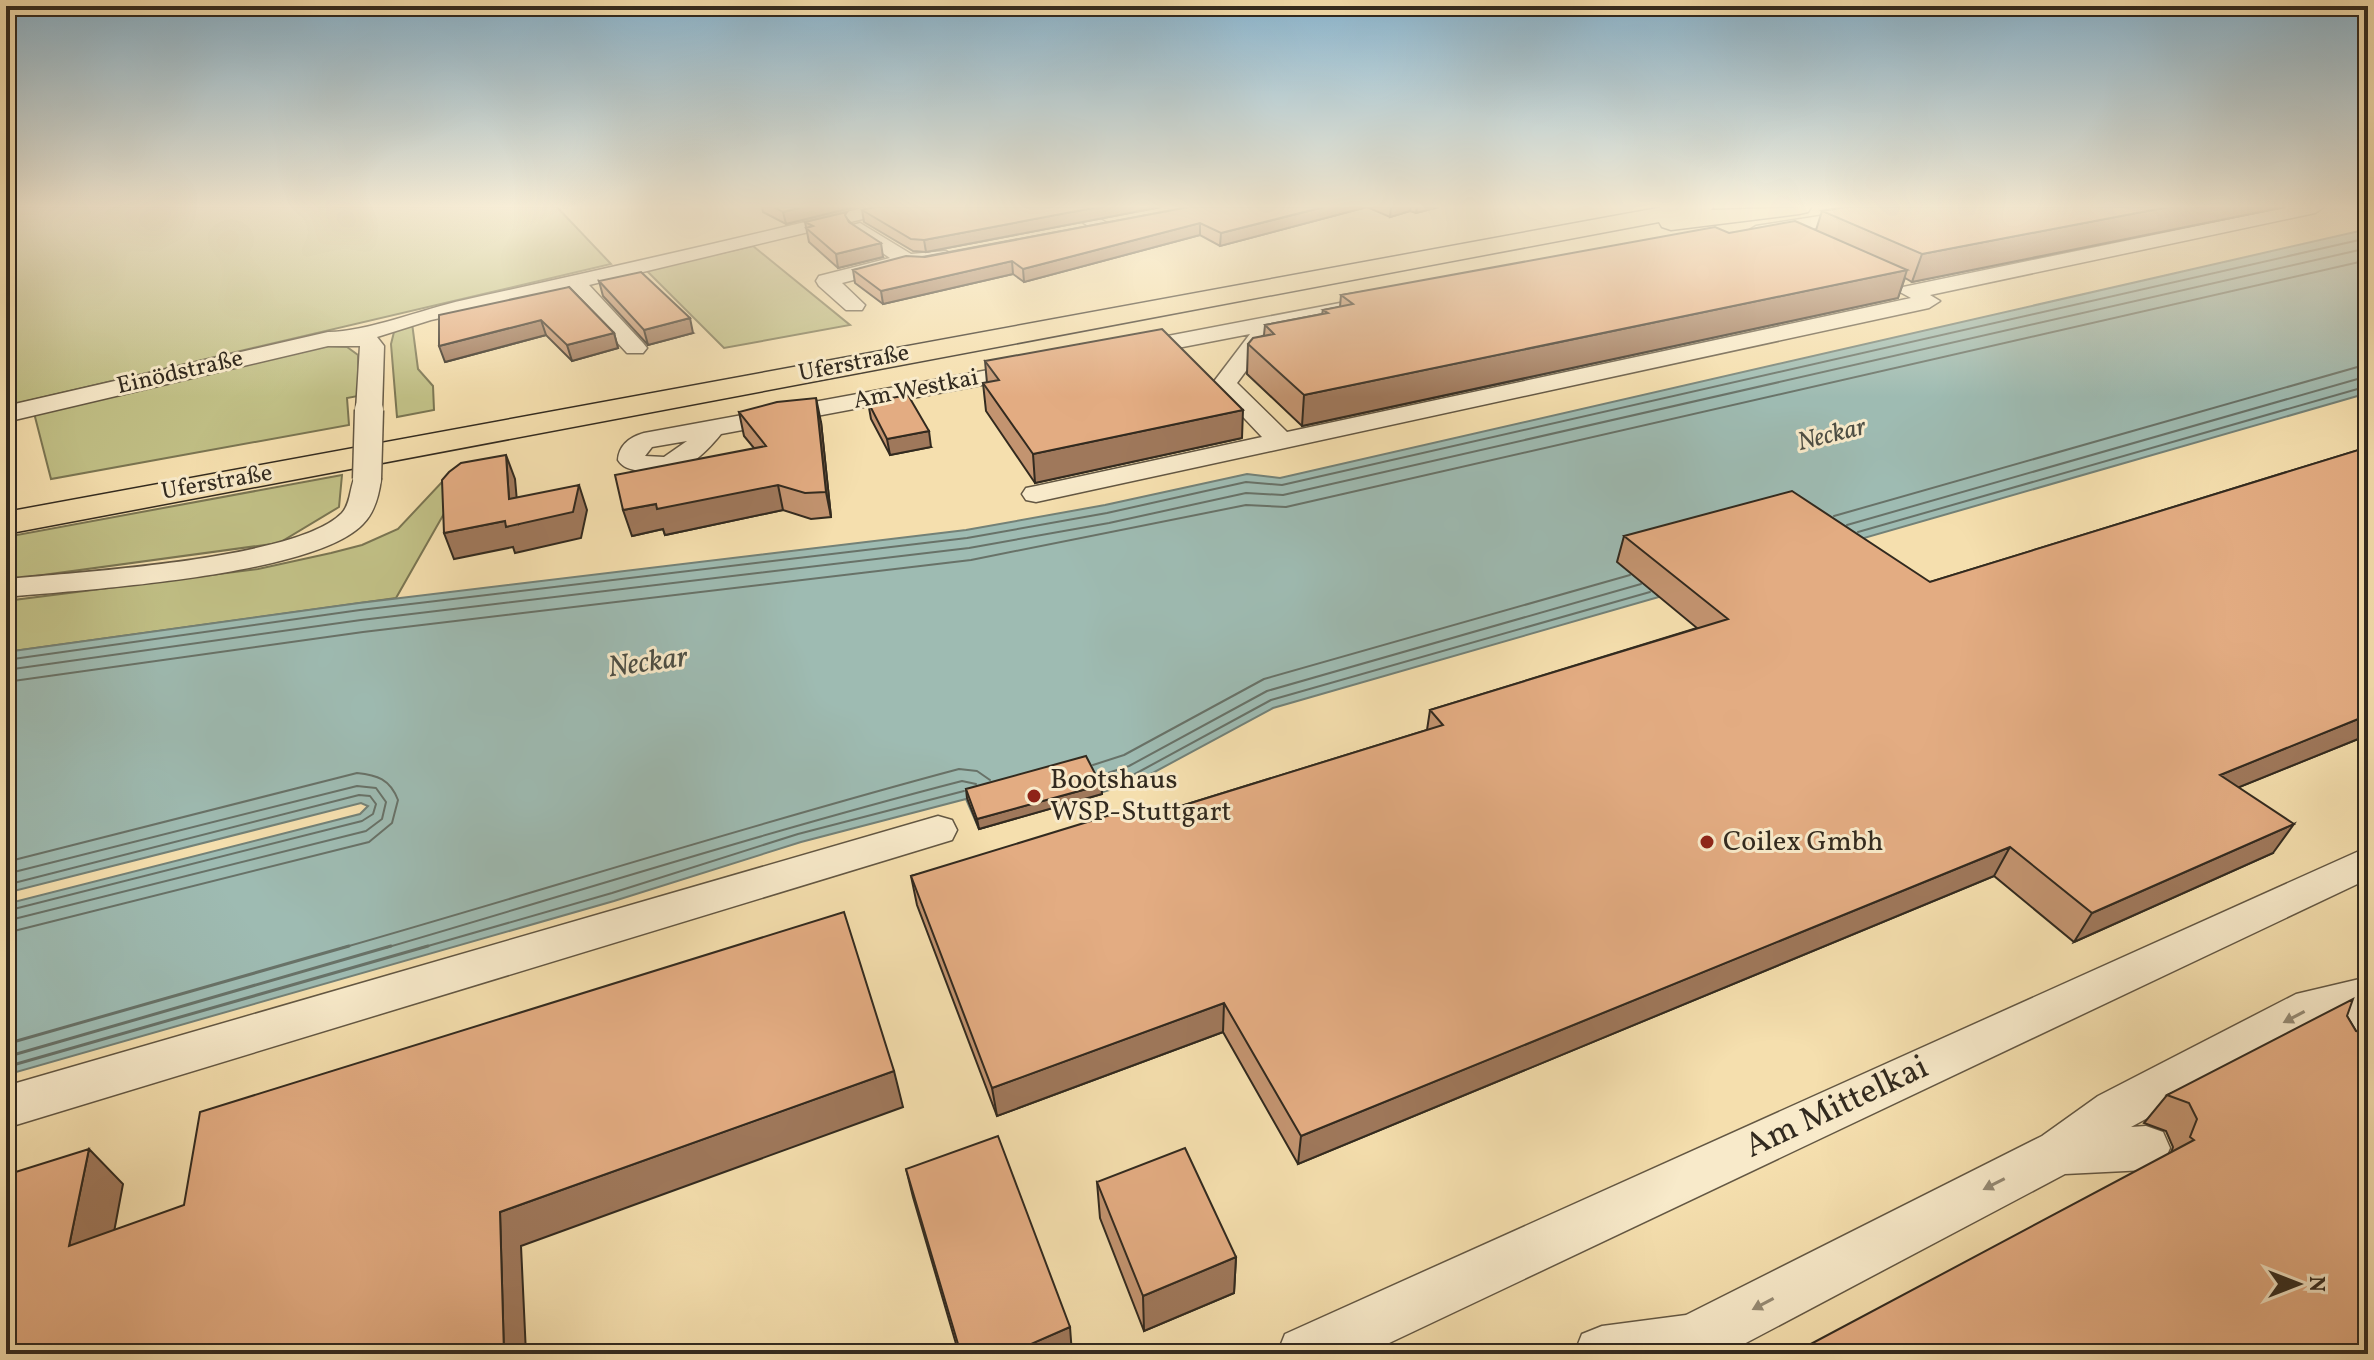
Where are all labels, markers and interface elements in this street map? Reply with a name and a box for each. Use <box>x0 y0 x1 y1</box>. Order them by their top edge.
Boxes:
street label: Uferstraße <box>796 337 912 391</box>
street label: Einödstraße <box>113 342 247 404</box>
street label: Am Westkai <box>851 361 981 419</box>
water label: Neckar <box>1794 409 1870 461</box>
street label: Uferstraße <box>159 457 275 509</box>
water label: Neckar <box>605 636 692 689</box>
place label: Bootshaus WSP-Stuttgart <box>1050 761 1231 832</box>
marker: Bootshaus WSP-Stuttgart <box>1025 787 1043 805</box>
place label: Coilex Gmbh <box>1723 823 1883 862</box>
marker: Coilex Gmbh <box>1698 833 1716 851</box>
one-way arrow <box>2282 1010 2305 1023</box>
street label: Am Mittelkai <box>1737 1045 1937 1171</box>
one-way arrow <box>1982 1177 2005 1190</box>
north arrow <box>2258 1244 2338 1324</box>
text: N <box>2300 1276 2331 1292</box>
one-way arrow <box>1752 1297 1775 1310</box>

